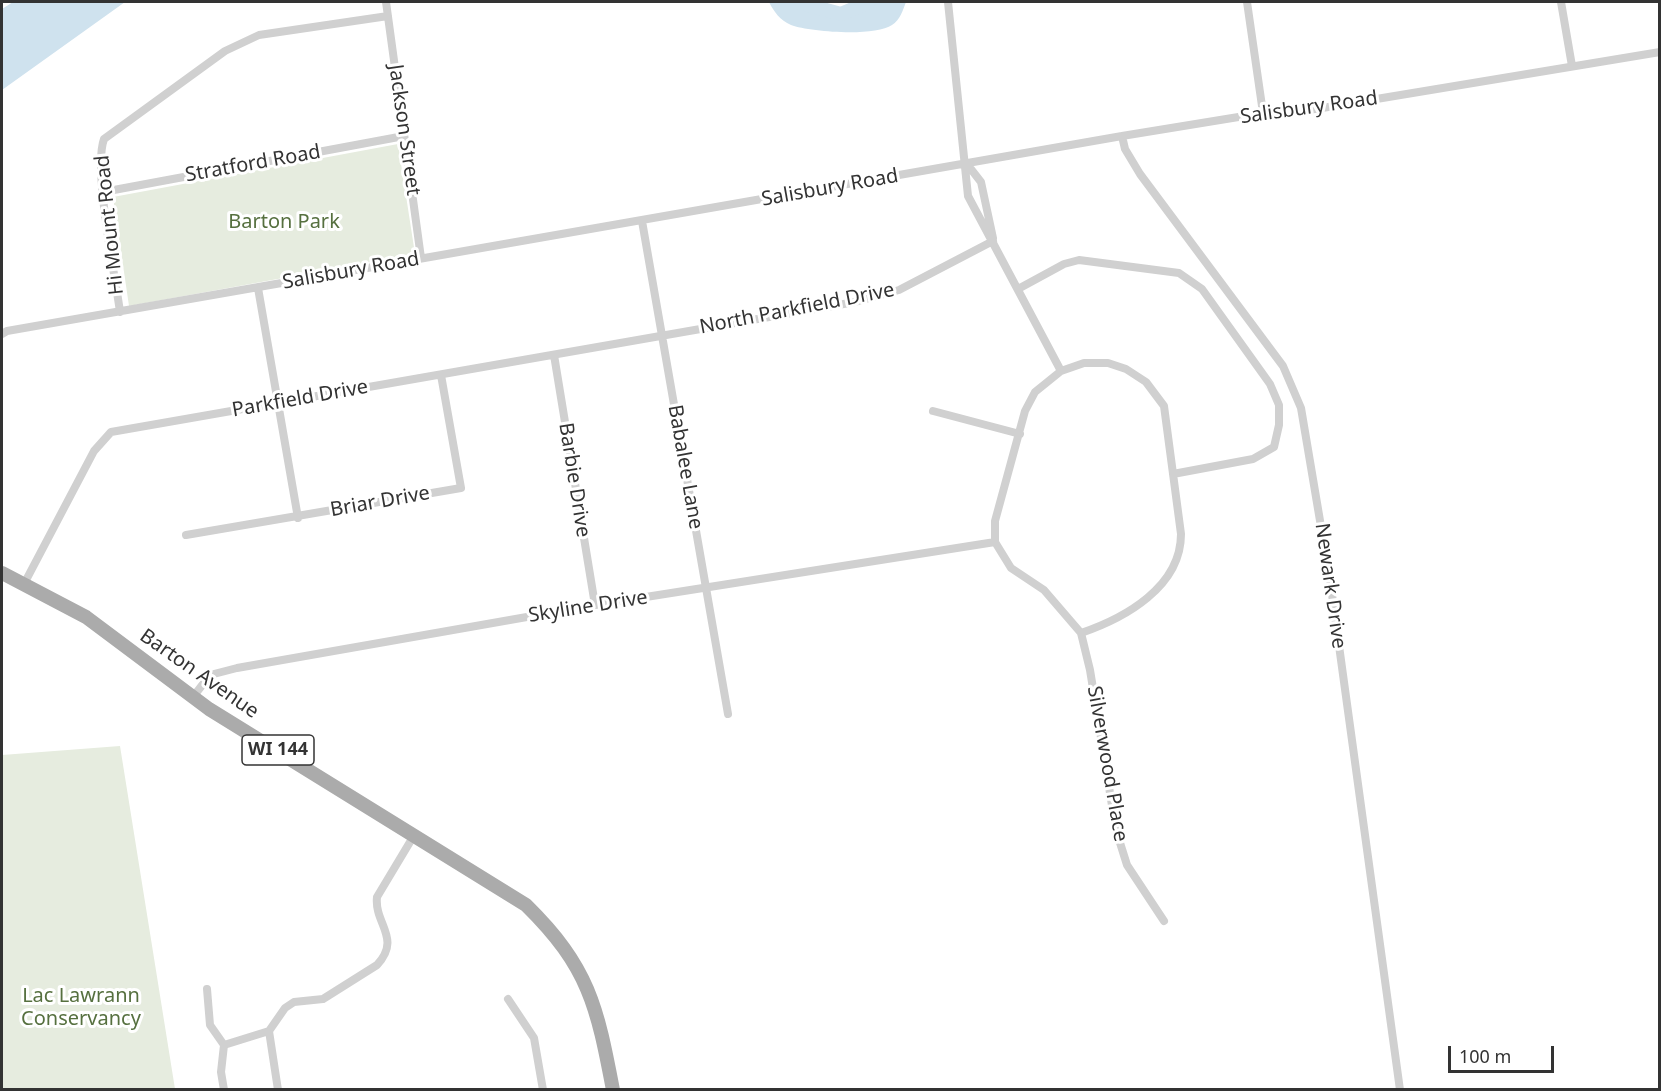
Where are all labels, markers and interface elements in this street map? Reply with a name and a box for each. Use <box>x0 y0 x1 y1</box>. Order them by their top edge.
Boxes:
street label: Jackson Street <box>383 63 425 197</box>
street label: Salisbury Road <box>1239 86 1379 130</box>
street label: Stratford Road <box>184 140 322 188</box>
street label: Hi Mount Road <box>91 154 129 296</box>
street label: Salisbury Road <box>760 164 900 212</box>
park label: Barton Park <box>228 210 340 234</box>
street label: Salisbury Road <box>281 247 421 295</box>
street label: North Parkfield Drive <box>698 278 896 340</box>
street label: Parkfield Drive <box>230 375 370 423</box>
street label: Babalee Lane <box>662 403 708 531</box>
street label: Barbie Drive <box>553 421 595 539</box>
street label: Briar Drive <box>328 481 432 523</box>
street label: Newark Drive <box>1309 522 1351 650</box>
street label: Skyline Drive <box>527 586 649 628</box>
street label: Barton Avenue <box>135 624 263 724</box>
street label: Silverwood Place <box>1081 684 1133 844</box>
road number: WI 144 <box>242 735 314 765</box>
park label: Lac Lawrann Conservancy <box>21 984 141 1031</box>
scale bar <box>1451 1034 1558 1072</box>
text: 100 m <box>1459 1044 1511 1068</box>

